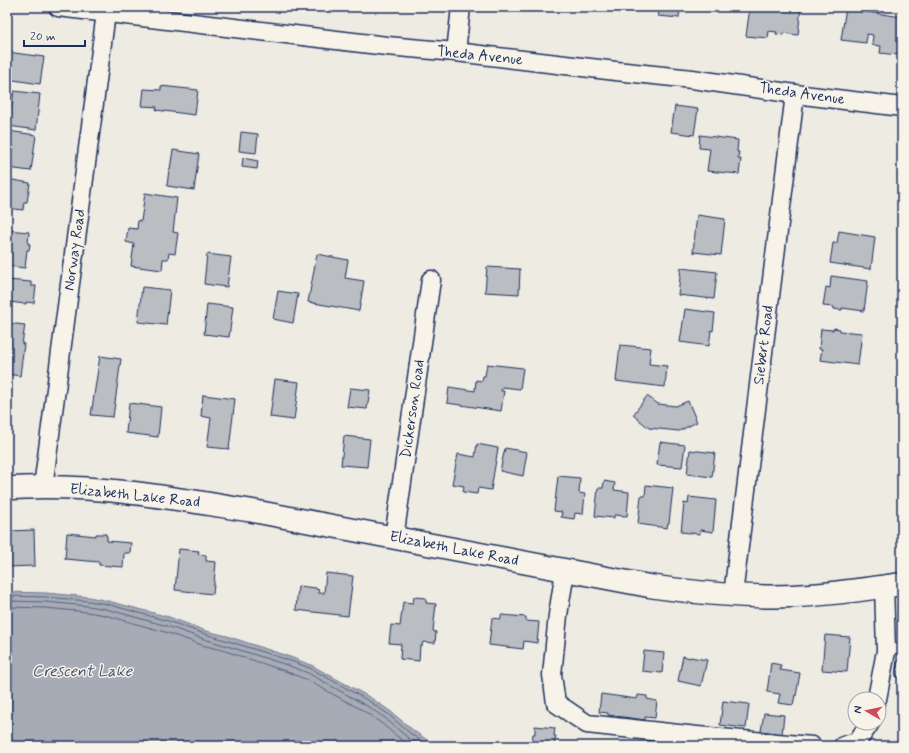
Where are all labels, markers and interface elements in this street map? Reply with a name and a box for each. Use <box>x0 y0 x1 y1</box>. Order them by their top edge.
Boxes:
scale bar <box>24 22 85 48</box>
text: 20 m <box>30 29 56 45</box>
street label: Theda Avenue <box>436 42 524 70</box>
street label: Theda Avenue <box>758 78 846 110</box>
street label: Norway Road <box>59 208 91 292</box>
street label: Siebert Road <box>749 304 779 386</box>
street label: Dickerson Road <box>396 358 430 460</box>
street label: Elizabeth Lake Road <box>69 479 201 513</box>
street label: Elizabeth Lake Road <box>388 527 520 571</box>
water label: Crescent Lake <box>32 661 133 682</box>
north arrow <box>847 691 887 731</box>
text: N <box>851 705 866 714</box>

